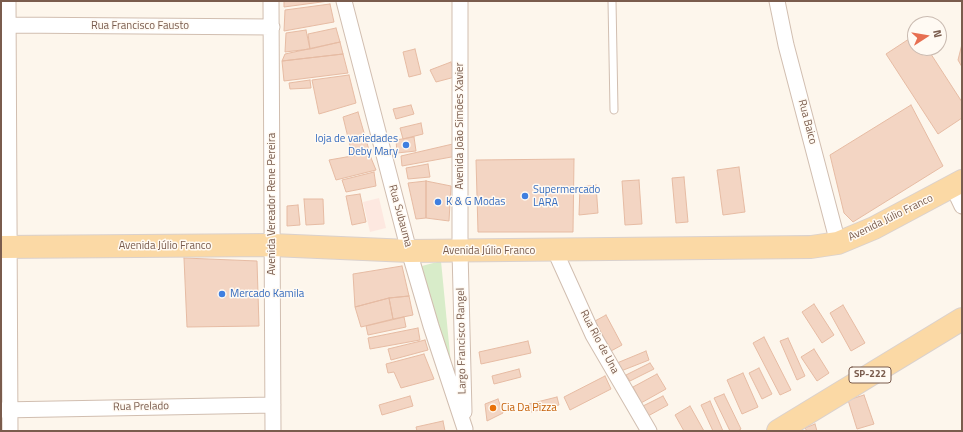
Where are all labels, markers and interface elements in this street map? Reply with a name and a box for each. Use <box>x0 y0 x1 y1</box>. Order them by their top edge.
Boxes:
north arrow <box>907 16 947 56</box>
street label: Rua Francisco Fausto <box>91 19 189 33</box>
text: N <box>929 28 946 39</box>
street label: Avenida João Simões Xavier <box>453 63 467 189</box>
street label: Rua Baico <box>795 98 819 146</box>
place label: loja de variedades Deby Mary <box>315 132 398 158</box>
street label: Avenida Vereador Rene Pereira <box>265 133 279 275</box>
marker: loja de variedades Deby Mary <box>401 140 411 150</box>
street label: Rua Subauma <box>385 183 415 249</box>
place label: Supermercado LARA <box>533 183 600 209</box>
marker: Supermercado LARA <box>520 191 530 201</box>
street label: Avenida Júlio Franco <box>846 192 936 244</box>
place label: K & G Modas <box>446 195 505 209</box>
marker: K & G Modas <box>433 197 443 207</box>
street label: Avenida Júlio Franco <box>119 239 211 253</box>
street label: Avenida Júlio Franco <box>443 244 535 258</box>
place label: Mercado Kamila <box>230 287 304 301</box>
street label: Largo Francisco Rangel <box>454 288 470 394</box>
marker: Mercado Kamila <box>217 289 227 299</box>
street label: Rua Rio de Una <box>577 308 621 376</box>
road number: SP-222 <box>849 367 891 383</box>
street label: Rua Prelado <box>113 400 169 414</box>
place label: Cia Da Pizza <box>501 401 557 415</box>
marker: Cia Da Pizza <box>488 403 498 413</box>

